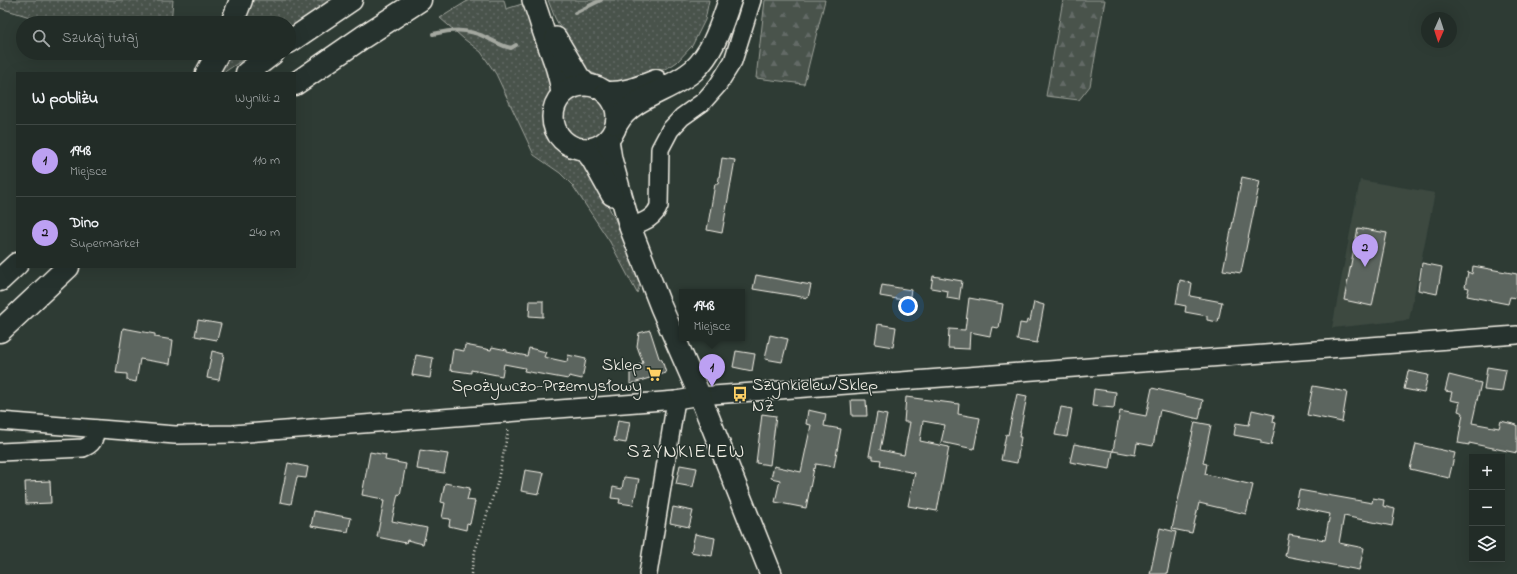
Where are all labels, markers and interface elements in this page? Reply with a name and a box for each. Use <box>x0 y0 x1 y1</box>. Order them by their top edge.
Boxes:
north arrow <box>1421 12 1457 48</box>
search box <box>16 16 296 60</box>
icon: search <box>30 27 52 49</box>
text: Szukaj tutaj <box>62 27 138 49</box>
text: W pobliżu <box>32 86 98 111</box>
text: Wyniki: 2 <box>235 89 280 108</box>
text: 1948 <box>70 140 91 162</box>
text: 1 <box>43 151 47 170</box>
text: 110 m <box>253 151 280 170</box>
text: Miejsce <box>70 162 107 181</box>
text: Dino <box>70 212 99 234</box>
text: 2 <box>42 223 48 242</box>
text: 240 m <box>249 223 280 242</box>
text: Supermarket <box>70 234 140 253</box>
pin: 2 <box>1352 234 1378 267</box>
popup <box>679 289 745 341</box>
text: 1948 <box>694 295 715 317</box>
your location <box>898 296 918 316</box>
text: Miejsce <box>694 317 730 336</box>
place label: Sklep Spożywczo-Przemysłowy <box>452 353 642 400</box>
pin: 1 <box>699 354 725 387</box>
supermarket icon: Sklep Spożywczo-Przemysłowy <box>645 365 663 383</box>
place label: Szynkielew/Sklep NŻ <box>752 373 878 420</box>
bus stop icon: Szynkielew/Sklep NŻ <box>731 385 749 403</box>
district label: SZYNKIELEW <box>627 438 745 467</box>
map controls <box>1469 454 1505 562</box>
button: + <box>1469 454 1505 490</box>
button: − <box>1469 490 1505 526</box>
button: layers <box>1469 526 1505 562</box>

